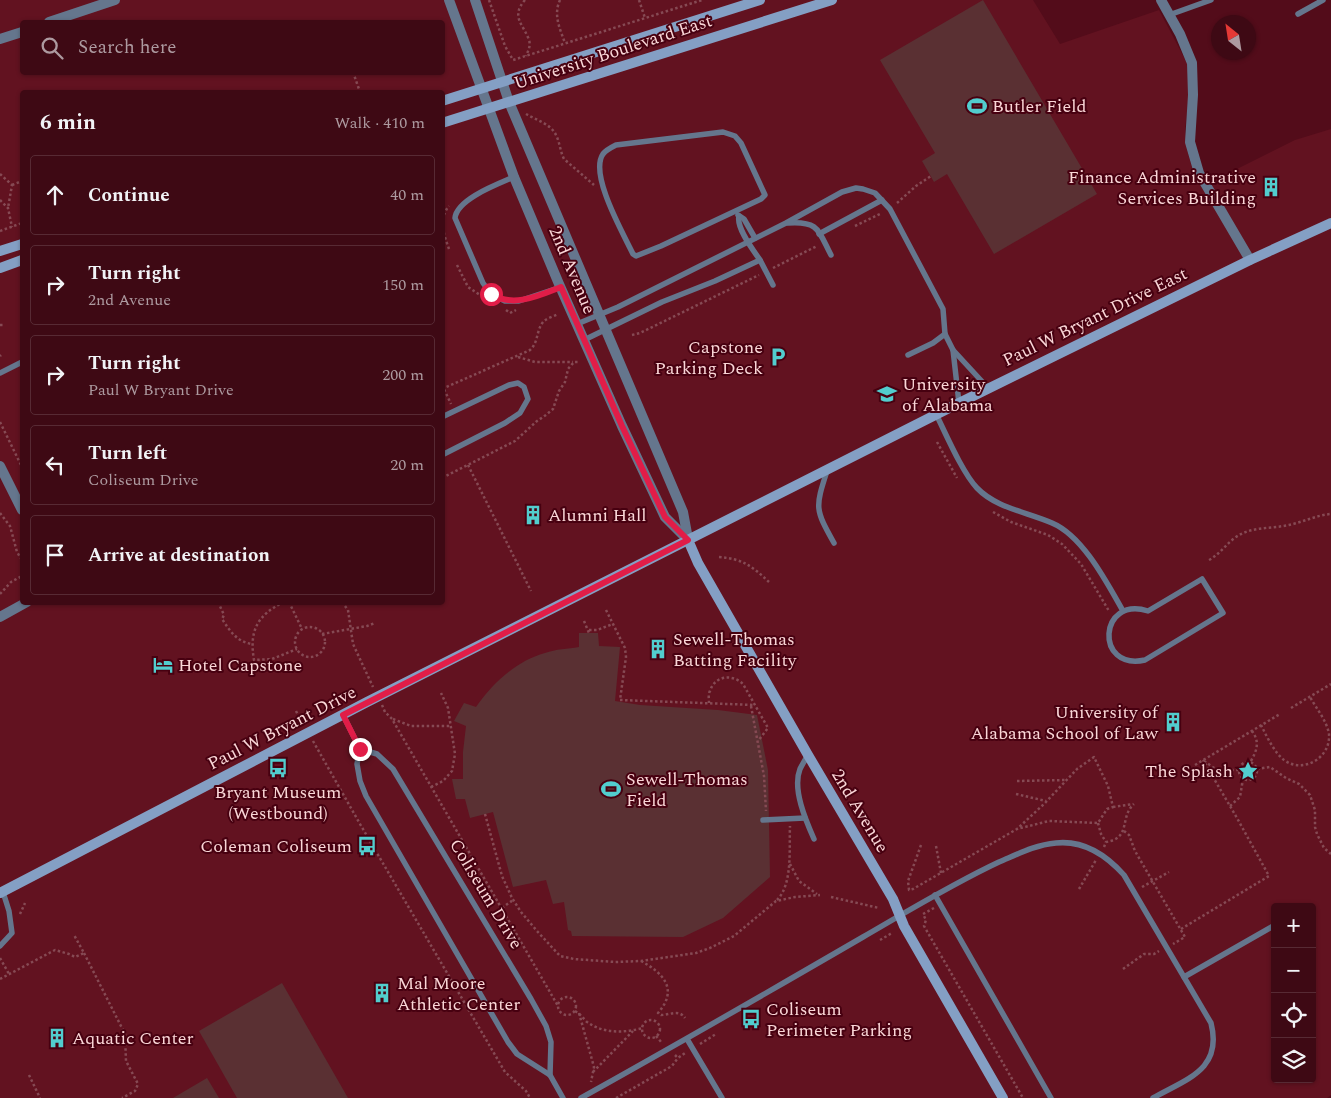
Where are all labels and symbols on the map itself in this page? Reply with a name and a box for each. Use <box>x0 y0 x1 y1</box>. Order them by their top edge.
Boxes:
street label: University Boulevard East <box>510 7 716 97</box>
north arrow <box>1211 15 1256 60</box>
place label: Butler Field <box>992 93 1087 120</box>
sports icon: Butler Field <box>966 95 988 117</box>
place label: Finance Administrative Services Building <box>1068 164 1256 212</box>
building icon: Finance Administrative Services Building <box>1260 176 1282 198</box>
street label: 2nd Avenue <box>541 222 603 318</box>
street label: Paul W Bryant Drive East <box>998 260 1192 374</box>
route start <box>480 283 503 306</box>
place label: Capstone Parking Deck <box>655 334 763 382</box>
parking icon: Capstone Parking Deck <box>767 346 789 368</box>
place label: University of Alabama <box>902 371 993 419</box>
school or university icon: University of Alabama <box>876 383 898 405</box>
place label: Alumni Hall <box>548 502 647 529</box>
building icon: Alumni Hall <box>522 504 544 526</box>
place label: Sewell-Thomas Batting Facility <box>673 626 798 674</box>
building icon: Sewell-Thomas Batting Facility <box>647 638 669 660</box>
place label: Hotel Capstone <box>178 652 302 679</box>
hotel icon: Hotel Capstone <box>152 654 174 676</box>
street label: Paul W Bryant Drive <box>203 679 361 777</box>
place label: University of Alabama School of Law <box>971 699 1160 747</box>
building icon: University of Alabama School of Law <box>1162 711 1184 733</box>
route end <box>349 738 372 761</box>
bus stop icon: Bryant Museum (Westbound) <box>267 757 289 779</box>
place label: The Splash <box>1145 758 1233 785</box>
place icon: The Splash <box>1237 760 1259 782</box>
street label: 2nd Avenue <box>824 764 896 858</box>
place label: Sewell-Thomas Field <box>626 766 748 814</box>
sports icon: Sewell-Thomas Field <box>600 778 622 800</box>
place label: Bryant Museum (Westbound) <box>214 779 342 827</box>
place label: Coleman Coliseum <box>200 833 352 860</box>
street label: Coliseum Drive <box>442 834 530 954</box>
bus stop icon: Coleman Coliseum <box>356 835 378 857</box>
place label: Mal Moore Athletic Center <box>397 970 520 1018</box>
building icon: Mal Moore Athletic Center <box>371 982 393 1004</box>
place label: Coliseum Perimeter Parking <box>766 996 912 1044</box>
bus stop icon: Coliseum Perimeter Parking <box>740 1008 762 1030</box>
place label: Aquatic Center <box>72 1025 194 1052</box>
building icon: Aquatic Center <box>46 1027 68 1049</box>

